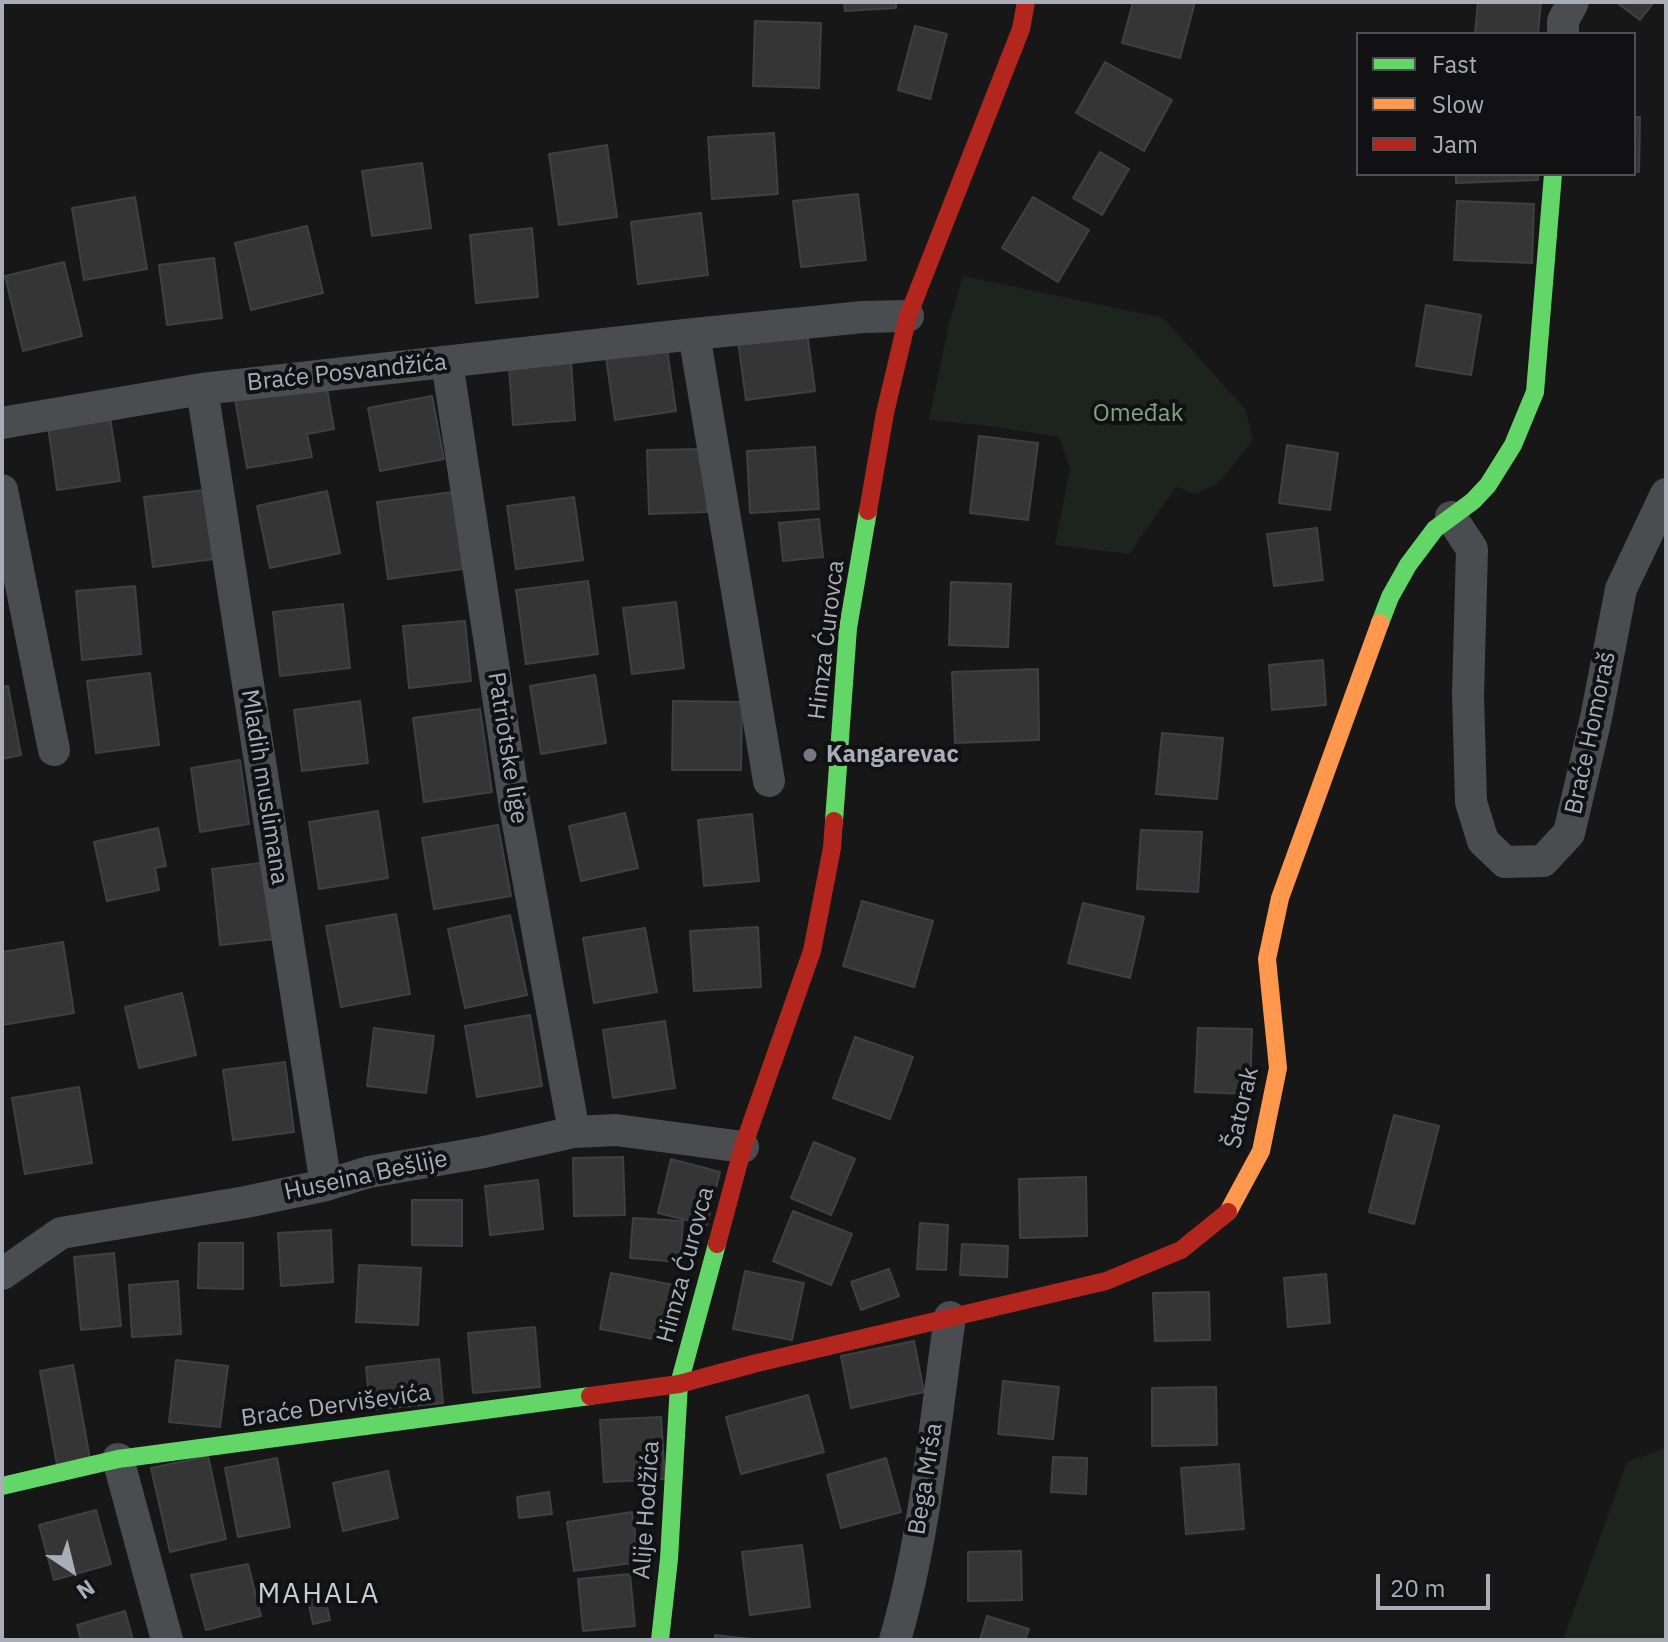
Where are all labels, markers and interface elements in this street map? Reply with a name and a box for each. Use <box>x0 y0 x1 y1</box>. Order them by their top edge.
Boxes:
legend <box>1356 32 1636 176</box>
text: Fast <box>1432 48 1477 80</box>
text: Slow <box>1432 88 1484 120</box>
text: Jam <box>1432 128 1478 160</box>
street label: Braće Posvandžića <box>246 348 448 398</box>
park label: Omeđak <box>1093 400 1183 428</box>
street label: Himza Ćurovca <box>803 559 851 721</box>
street label: Braće Homoraš <box>1560 649 1622 817</box>
street label: Patriotske lige <box>481 670 533 826</box>
street label: Mladih muslimana <box>234 687 294 887</box>
place label: Kangarevac <box>826 741 959 769</box>
marker: Kangarevac <box>801 746 819 764</box>
street label: Šatorak <box>1219 1064 1265 1152</box>
street label: Huseina Bešlije <box>282 1145 450 1207</box>
street label: Himza Ćurovca <box>651 1184 721 1346</box>
street label: Braće Derviševića <box>239 1378 433 1434</box>
street label: Bega Mrša <box>903 1421 949 1537</box>
street label: Alije Hodžića <box>628 1440 666 1580</box>
north arrow <box>32 1530 112 1610</box>
scale bar <box>1380 1558 1494 1608</box>
text: 20 m <box>1390 1572 1445 1604</box>
text: N <box>71 1574 101 1607</box>
district label: MAHALA <box>258 1578 380 1612</box>

